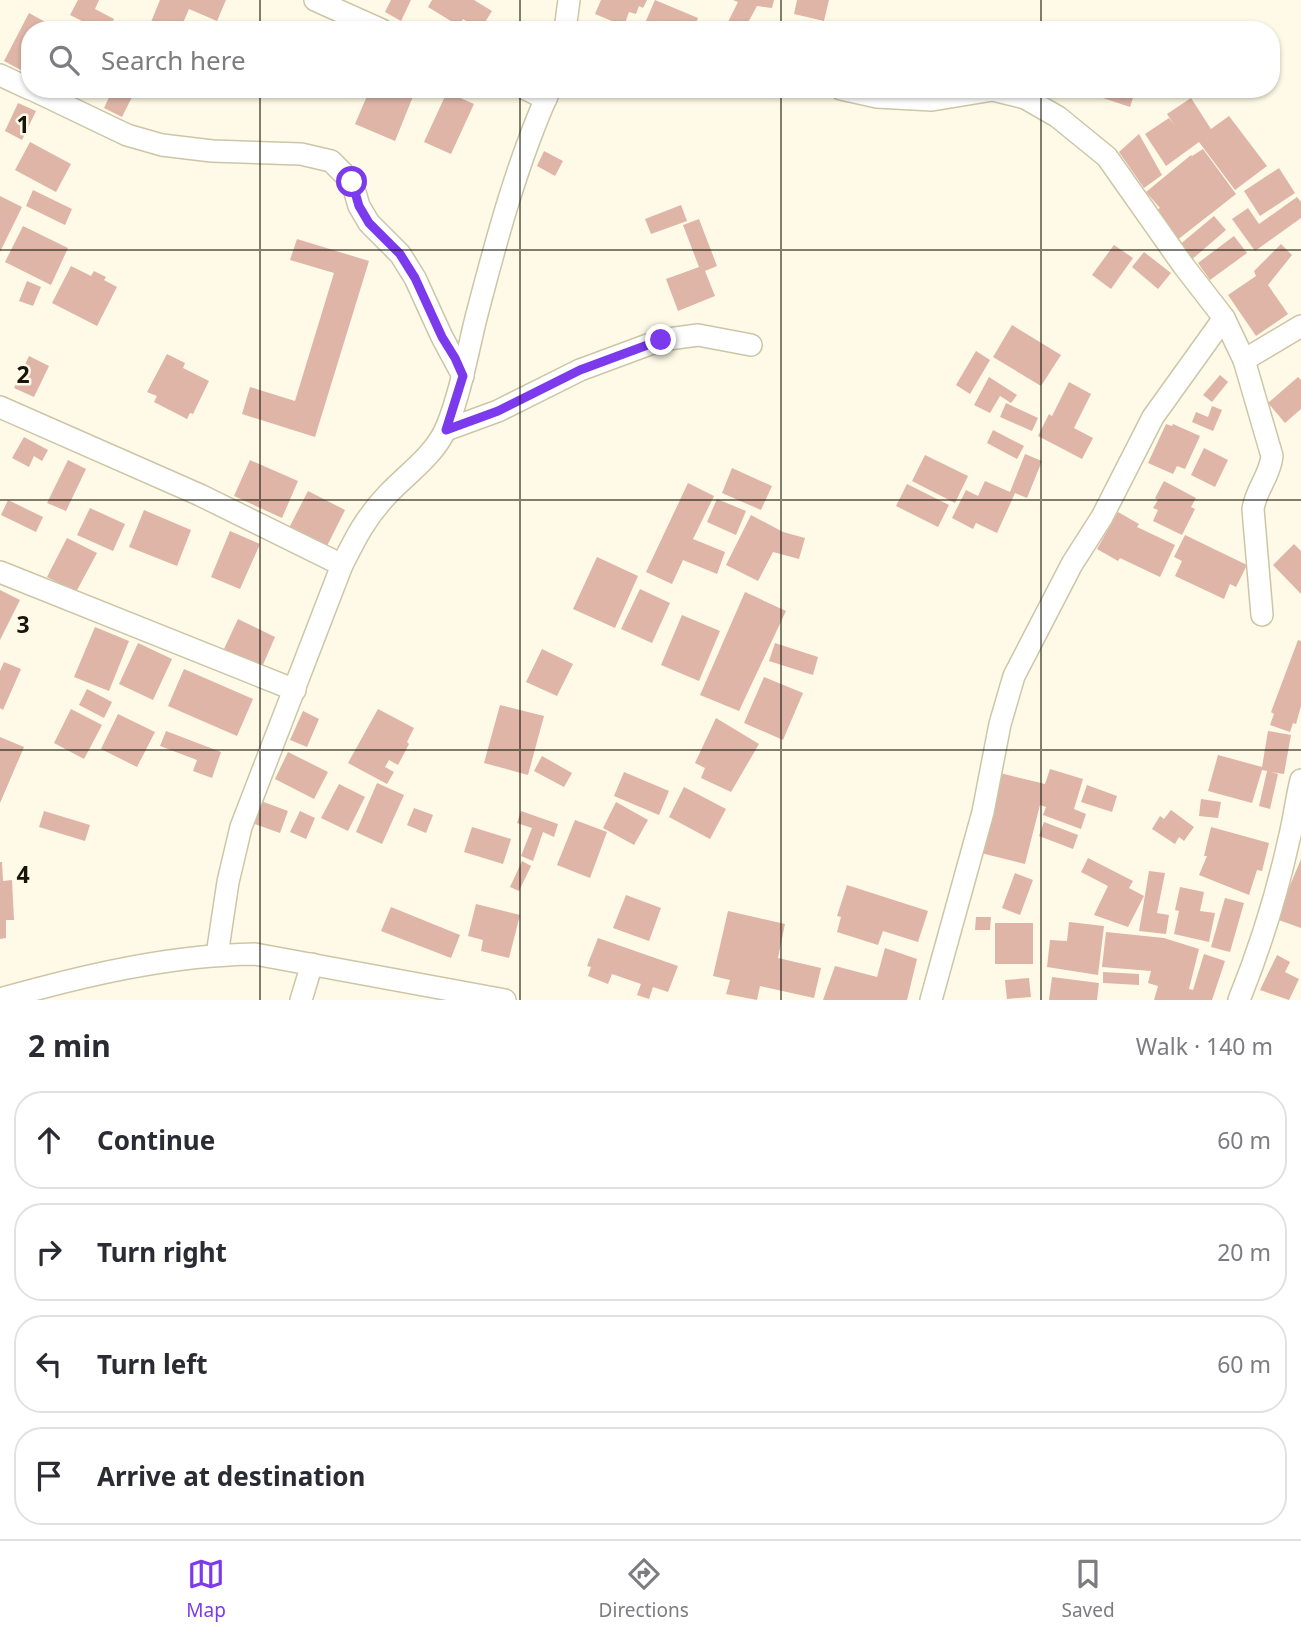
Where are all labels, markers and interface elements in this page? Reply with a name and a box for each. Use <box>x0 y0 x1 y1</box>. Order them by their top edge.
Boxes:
search box <box>21 21 1280 98</box>
icon: search <box>45 41 83 79</box>
text: Search here <box>101 42 246 78</box>
text: 1 <box>16 108 30 140</box>
route start <box>336 166 367 197</box>
route end <box>645 324 676 355</box>
text: 2 <box>16 358 30 390</box>
text: 3 <box>16 608 30 640</box>
text: 4 <box>16 858 30 890</box>
text: 2 min <box>28 1025 111 1066</box>
text: Walk · 140 m <box>1136 1030 1273 1062</box>
icon: ahead <box>30 1121 68 1159</box>
text: Continue <box>97 1122 215 1158</box>
text: 60 m <box>1217 1124 1271 1156</box>
icon: right <box>30 1233 68 1271</box>
text: Turn right <box>97 1234 227 1270</box>
text: 20 m <box>1217 1236 1271 1268</box>
icon: left <box>30 1345 68 1383</box>
text: Turn left <box>97 1346 208 1382</box>
text: 60 m <box>1217 1348 1271 1380</box>
icon: arrive <box>30 1457 68 1495</box>
text: Arrive at destination <box>97 1458 366 1494</box>
tab: Map <box>186 1555 226 1623</box>
tab: Directions <box>599 1555 689 1623</box>
tab: Saved <box>1061 1555 1115 1623</box>

